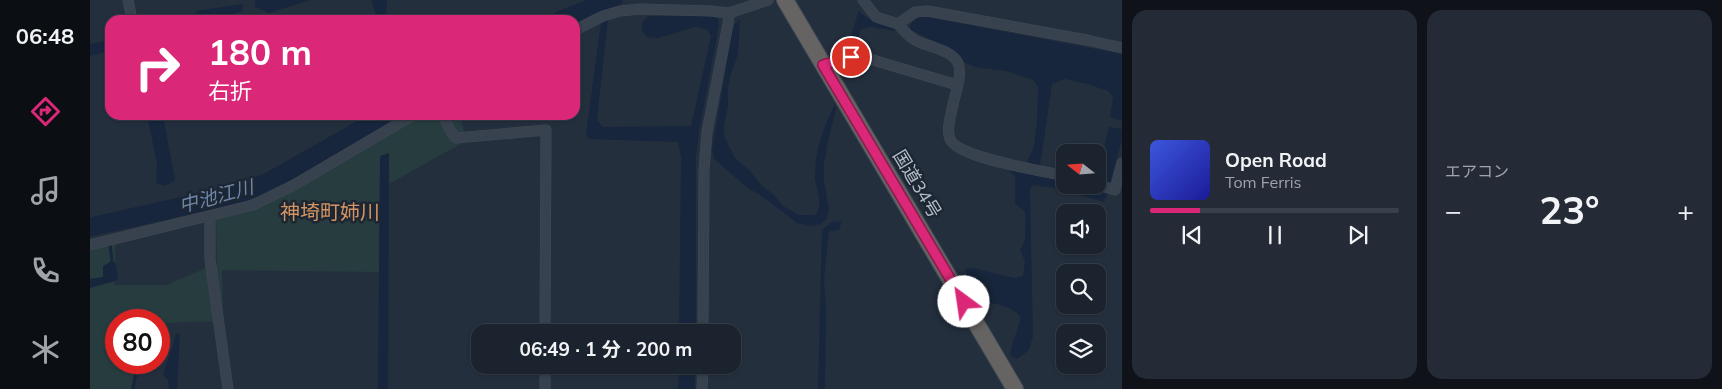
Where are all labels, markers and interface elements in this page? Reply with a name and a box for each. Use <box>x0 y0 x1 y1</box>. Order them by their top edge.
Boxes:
text: 06:48 <box>16 22 74 50</box>
text: 180 m <box>208 30 312 74</box>
icon: right <box>125 35 190 100</box>
pin <box>830 36 872 78</box>
icon: arrive <box>837 43 865 71</box>
text: 右折 <box>208 77 252 105</box>
icon: directions <box>28 94 63 129</box>
north arrow <box>1056 144 1106 194</box>
map controls <box>1056 144 1106 374</box>
street label: 国道34号 <box>888 145 947 222</box>
text: Open Road <box>1225 148 1327 172</box>
text: エアコン <box>1445 161 1509 181</box>
text: Tom Ferris <box>1225 172 1302 192</box>
icon: music <box>28 173 63 208</box>
water label: 中池江川 <box>176 174 258 217</box>
text: 23° <box>1539 186 1600 234</box>
text: − <box>1445 193 1462 228</box>
text: + <box>1677 193 1694 228</box>
district label: 神埼町姉川 <box>280 199 380 224</box>
button: sound <box>1056 204 1106 254</box>
icon: previous <box>1178 221 1206 249</box>
icon: pause <box>1261 221 1289 249</box>
icon: next <box>1344 221 1372 249</box>
icon: phone <box>28 253 63 288</box>
button: search <box>1056 264 1106 314</box>
position arrow <box>937 275 989 327</box>
speed limit sign: 80 <box>105 309 170 374</box>
button: layers <box>1056 324 1106 374</box>
icon: climate <box>28 332 63 367</box>
text: 06:49 · 1 分 · 200 m <box>520 337 692 361</box>

